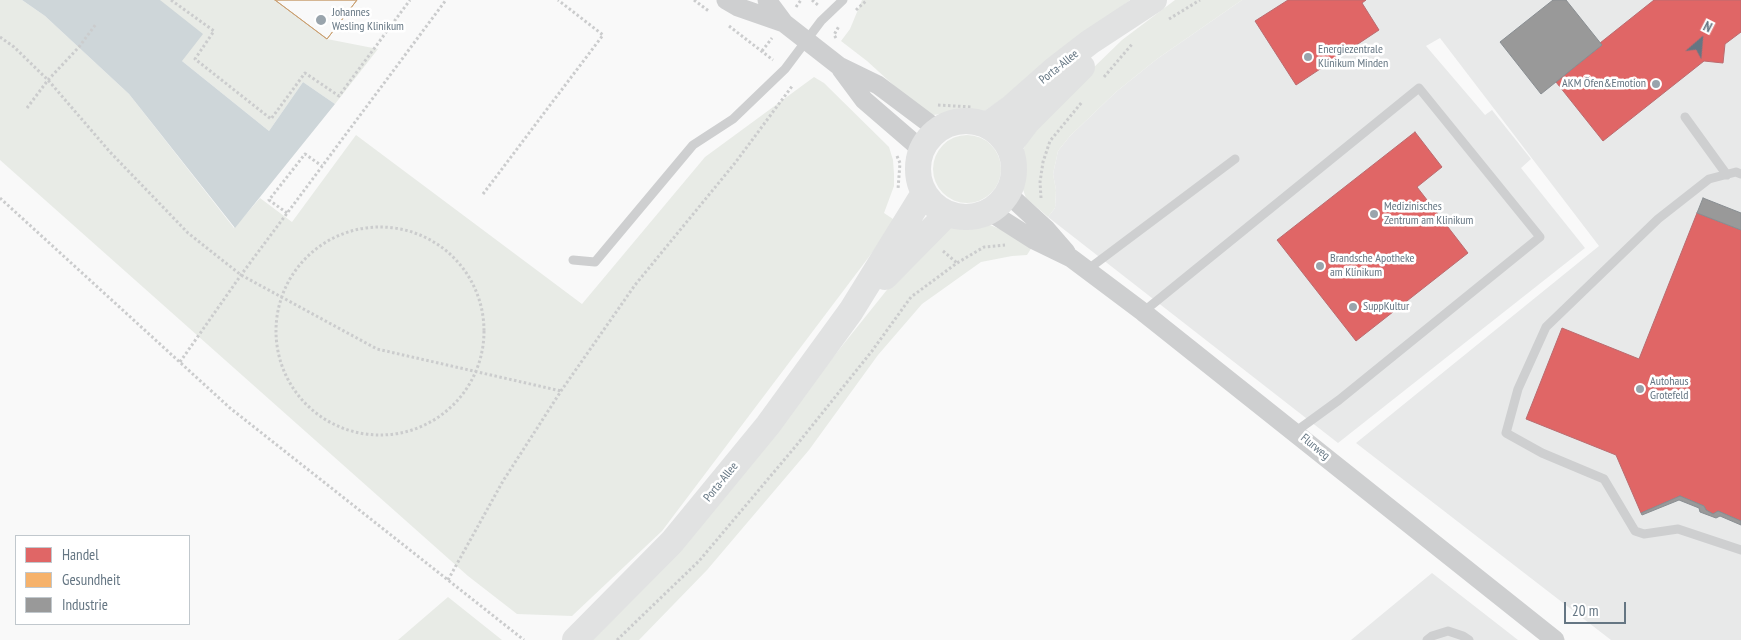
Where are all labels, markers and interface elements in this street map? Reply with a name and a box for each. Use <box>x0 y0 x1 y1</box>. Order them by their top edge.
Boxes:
place label: Johannes Wesling Klinikum <box>332 6 404 34</box>
marker: Johannes Wesling Klinikum <box>314 13 328 27</box>
north arrow <box>1676 15 1726 65</box>
text: N <box>1700 17 1715 36</box>
place label: Energiezentrale Klinikum Minden <box>1318 43 1388 71</box>
street label: Porta-Allee <box>1036 47 1082 87</box>
marker: Energiezentrale Klinikum Minden <box>1302 51 1314 63</box>
place label: AKM Öfen&Emotion <box>1562 77 1646 91</box>
marker: AKM Öfen&Emotion <box>1650 78 1662 90</box>
place label: Medizinisches Zentrum am Klinikum <box>1384 200 1473 228</box>
marker: Medizinisches Zentrum am Klinikum <box>1368 208 1380 220</box>
place label: Brandsche Apotheke am Klinikum <box>1330 252 1414 280</box>
marker: Brandsche Apotheke am Klinikum <box>1314 260 1326 272</box>
place label: SuppKultur <box>1363 300 1409 314</box>
marker: SuppKultur <box>1347 301 1359 313</box>
place label: Autohaus Grotefeld <box>1650 375 1689 403</box>
marker: Autohaus Grotefeld <box>1634 383 1646 395</box>
street label: Flurweg <box>1298 431 1332 463</box>
street label: Porta-Allee <box>701 459 741 505</box>
legend <box>15 535 190 625</box>
text: Handel <box>62 545 99 564</box>
text: Gesundheit <box>62 570 120 589</box>
scale bar <box>1566 592 1628 624</box>
text: Industrie <box>62 595 108 614</box>
text: 20 m <box>1572 601 1598 620</box>

